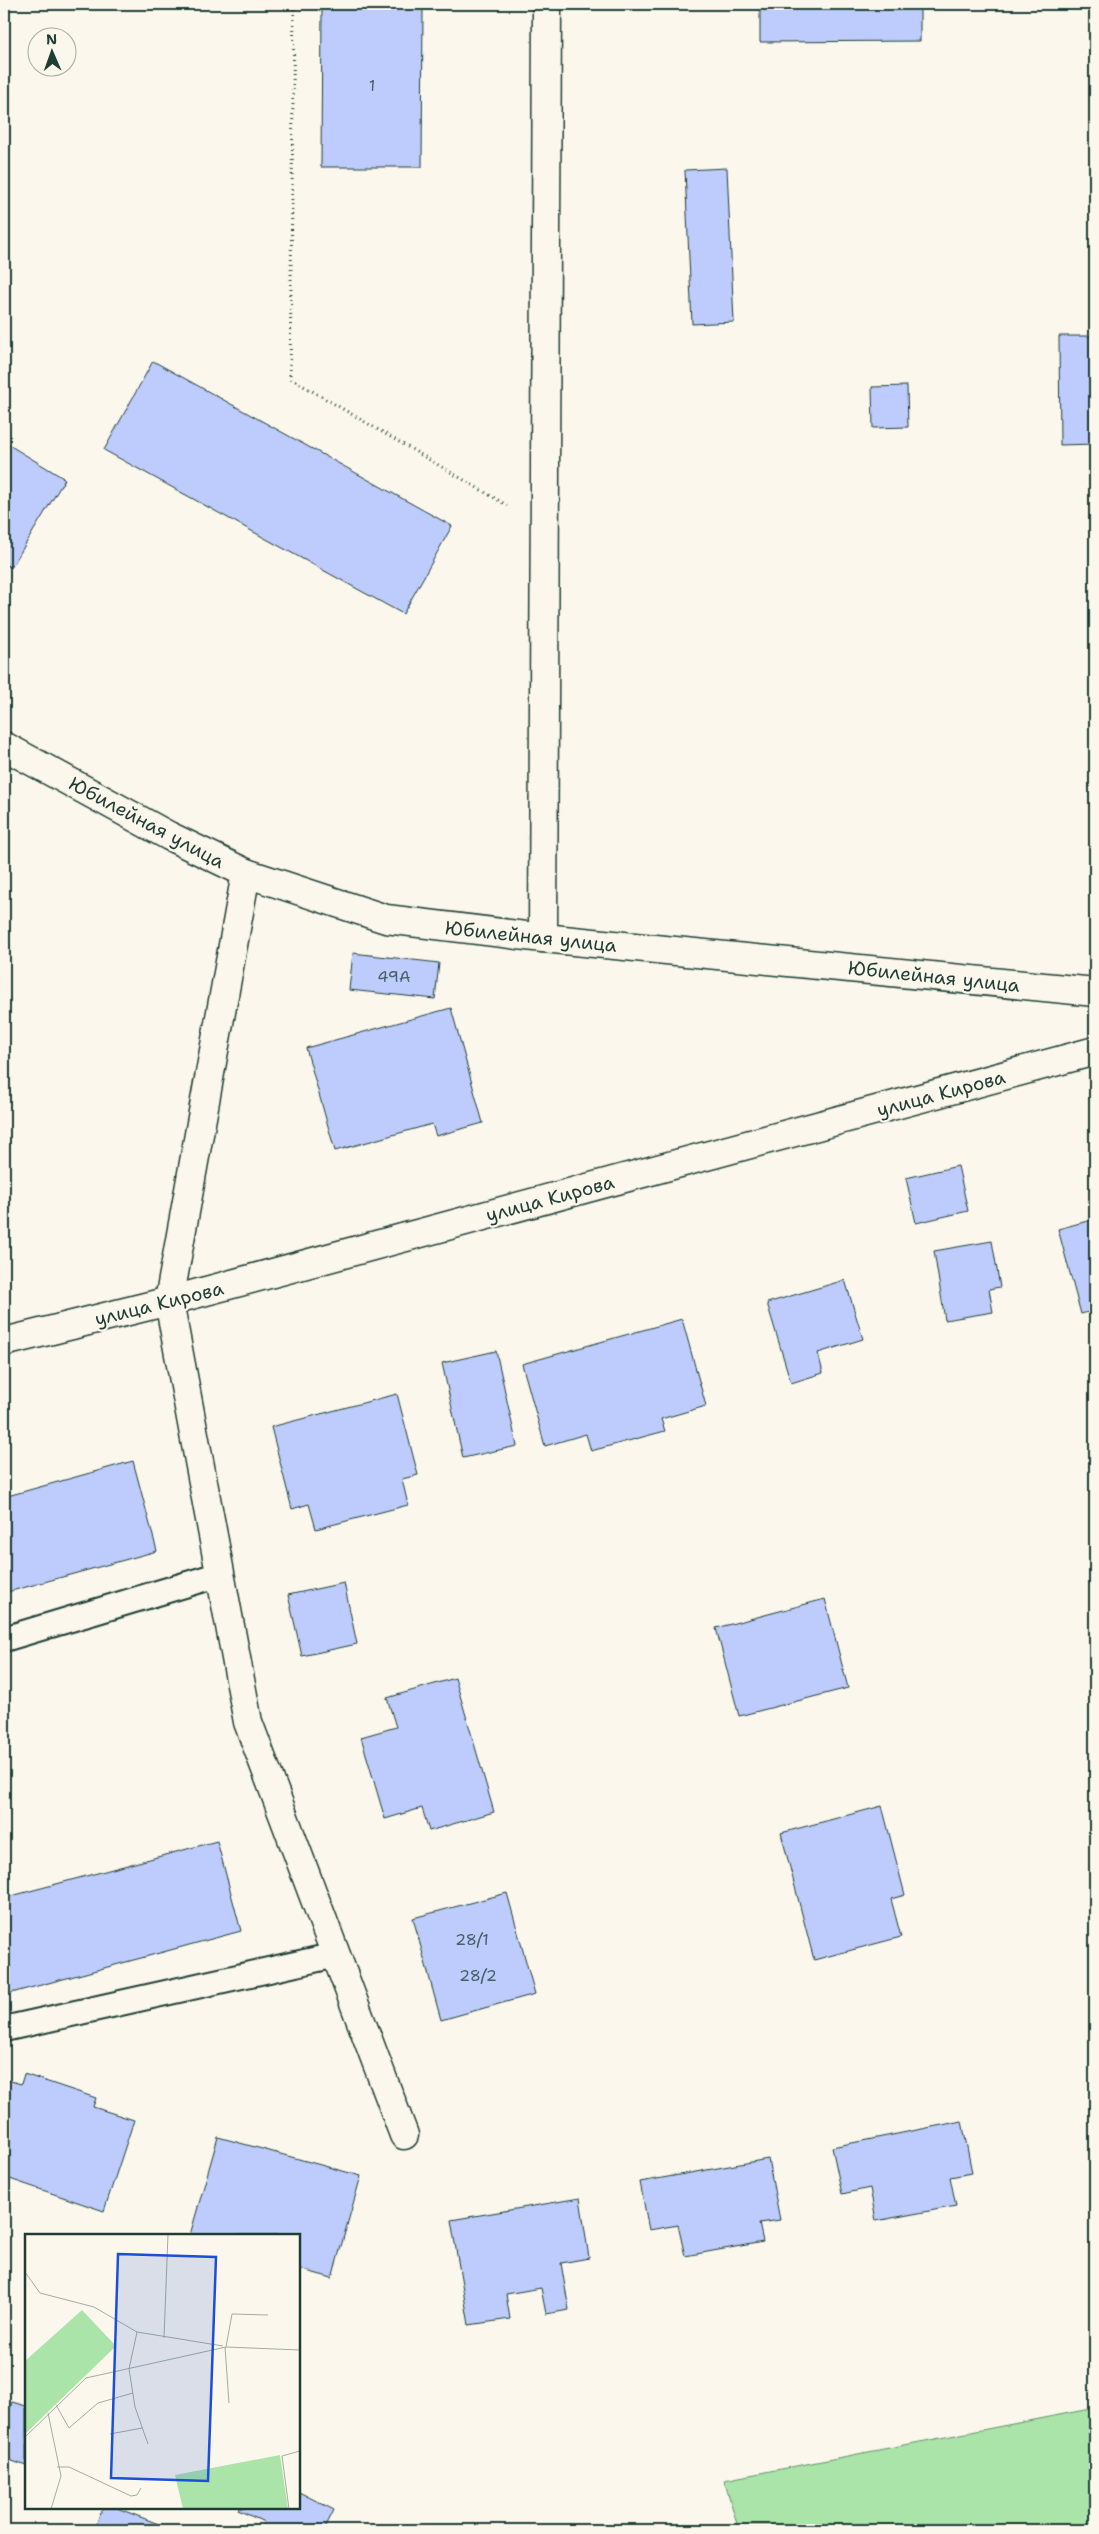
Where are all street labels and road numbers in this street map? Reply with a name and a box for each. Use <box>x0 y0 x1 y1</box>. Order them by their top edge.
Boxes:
street label: Юбилейная улица <box>65 771 229 874</box>
street label: Юбилейная улица <box>444 915 618 958</box>
street label: Юбилейная улица <box>847 955 1021 998</box>
street label: улица Кирова <box>874 1064 1008 1123</box>
street label: улица Кирова <box>483 1169 617 1228</box>
street label: улица Кирова <box>92 1275 226 1332</box>

